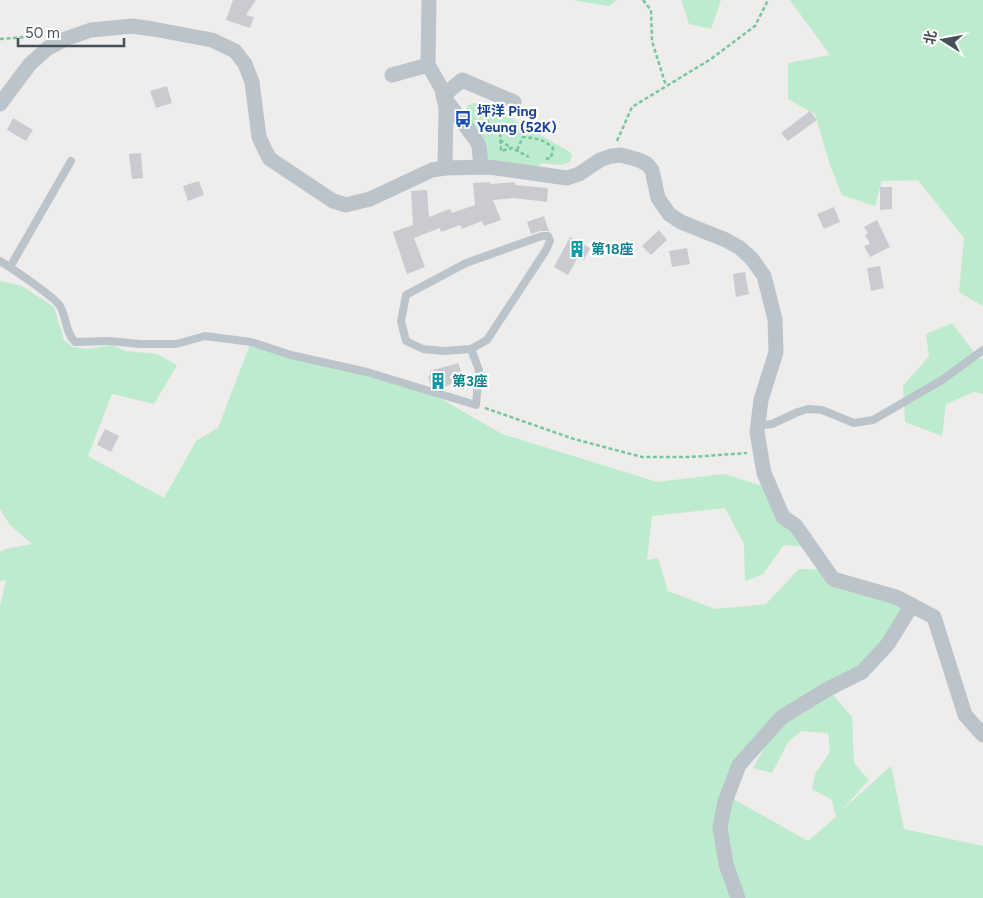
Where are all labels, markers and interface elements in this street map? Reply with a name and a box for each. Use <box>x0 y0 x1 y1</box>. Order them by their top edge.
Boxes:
scale bar <box>18 15 124 47</box>
north arrow <box>918 15 968 65</box>
text: 50 m <box>25 24 60 42</box>
text: 北 <box>921 29 940 46</box>
place label: 坪洋 Ping Yeung (52K) <box>477 103 557 136</box>
bus stop icon: 坪洋 Ping Yeung (52K) <box>453 109 473 129</box>
building icon: 第18座 <box>567 239 587 259</box>
place label: 第18座 <box>591 241 633 258</box>
building icon: 第3座 <box>428 371 448 391</box>
place label: 第3座 <box>452 373 488 390</box>

